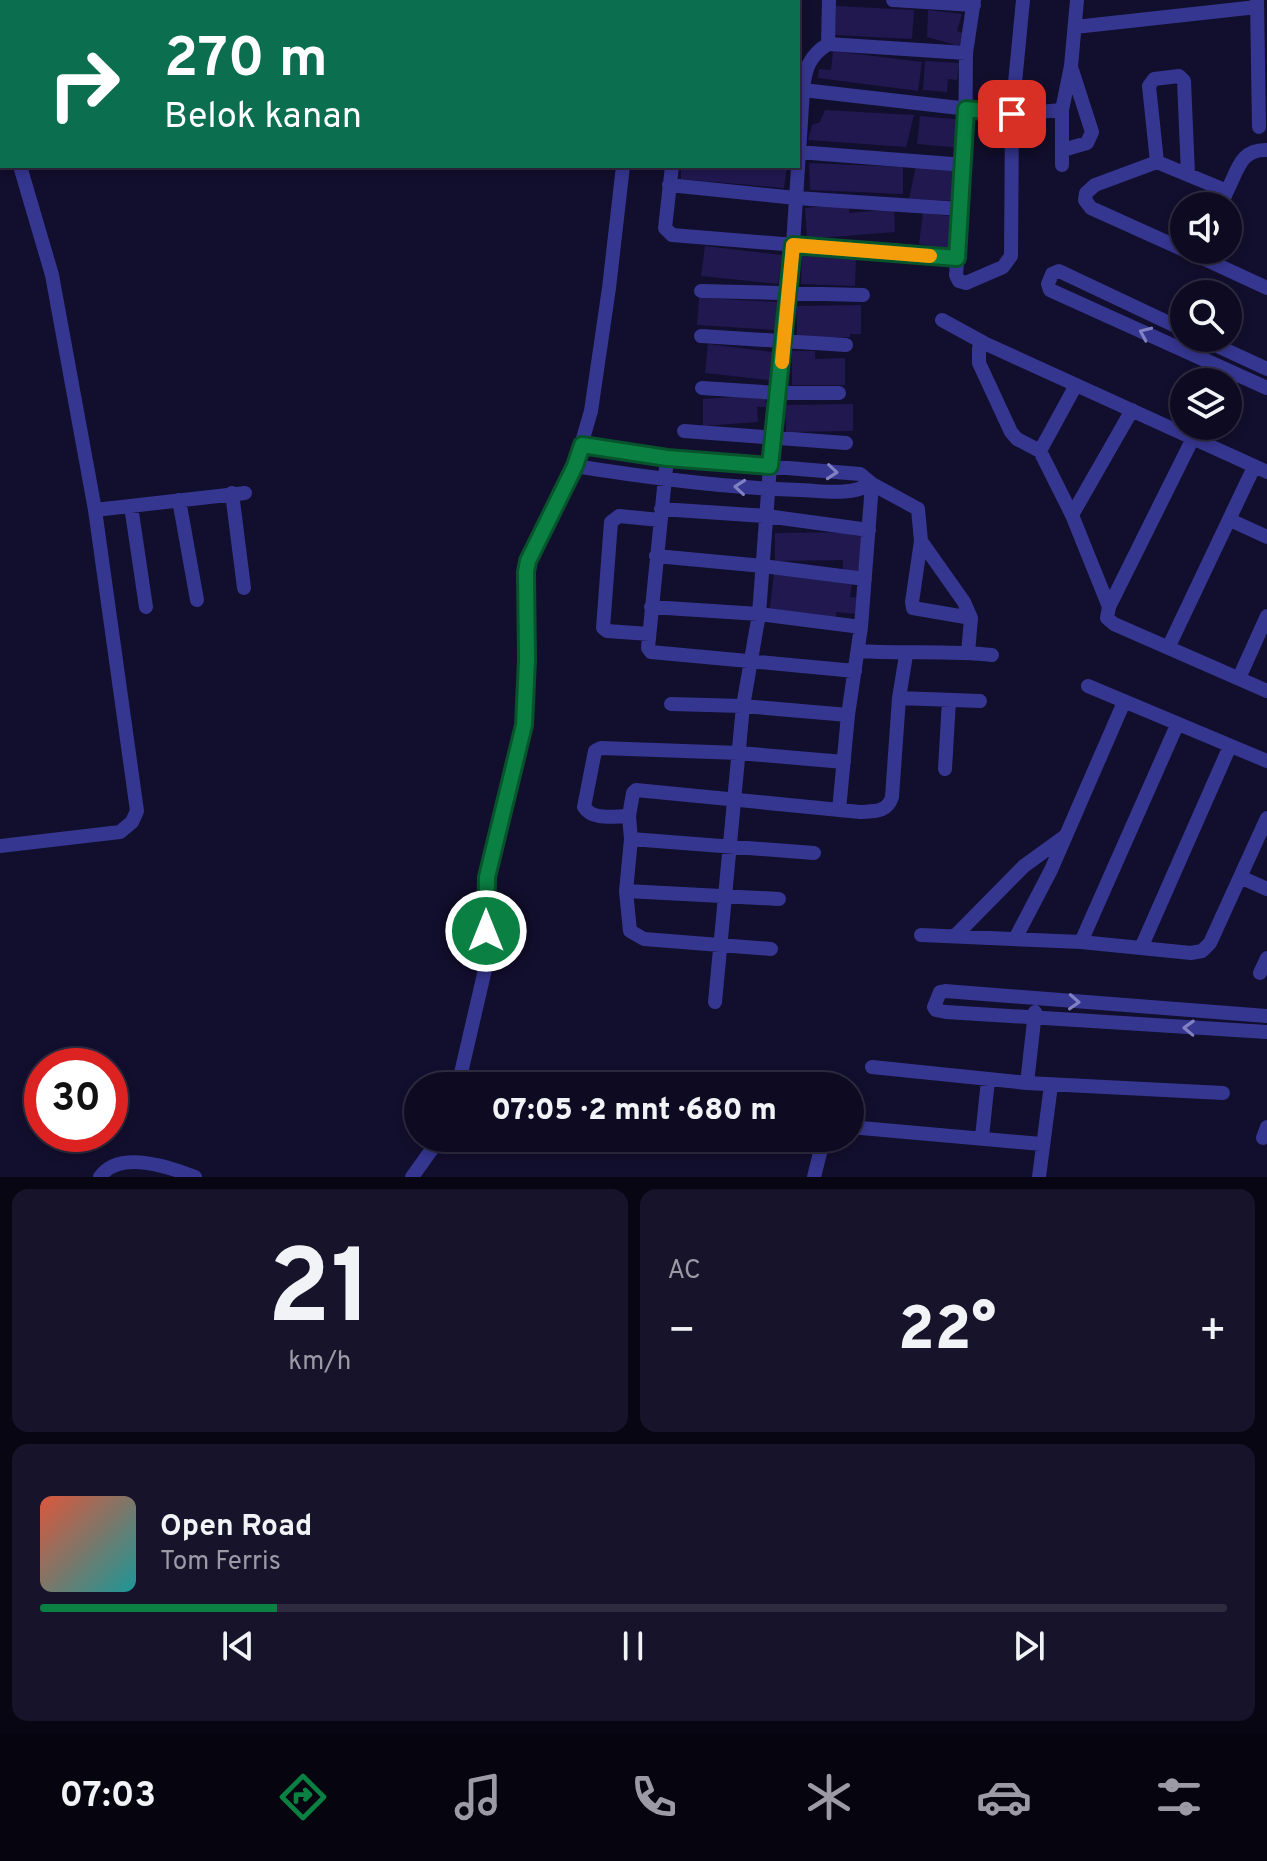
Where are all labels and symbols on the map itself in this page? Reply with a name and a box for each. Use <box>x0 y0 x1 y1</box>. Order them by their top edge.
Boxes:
pin <box>978 80 1046 148</box>
one-way arrow <box>1139 326 1153 342</box>
one-way arrow <box>826 463 839 480</box>
one-way arrow <box>733 479 746 496</box>
position arrow <box>444 889 528 973</box>
one-way arrow <box>1068 993 1081 1010</box>
one-way arrow <box>1182 1020 1195 1037</box>
speed limit sign: 30 <box>24 1048 128 1152</box>

